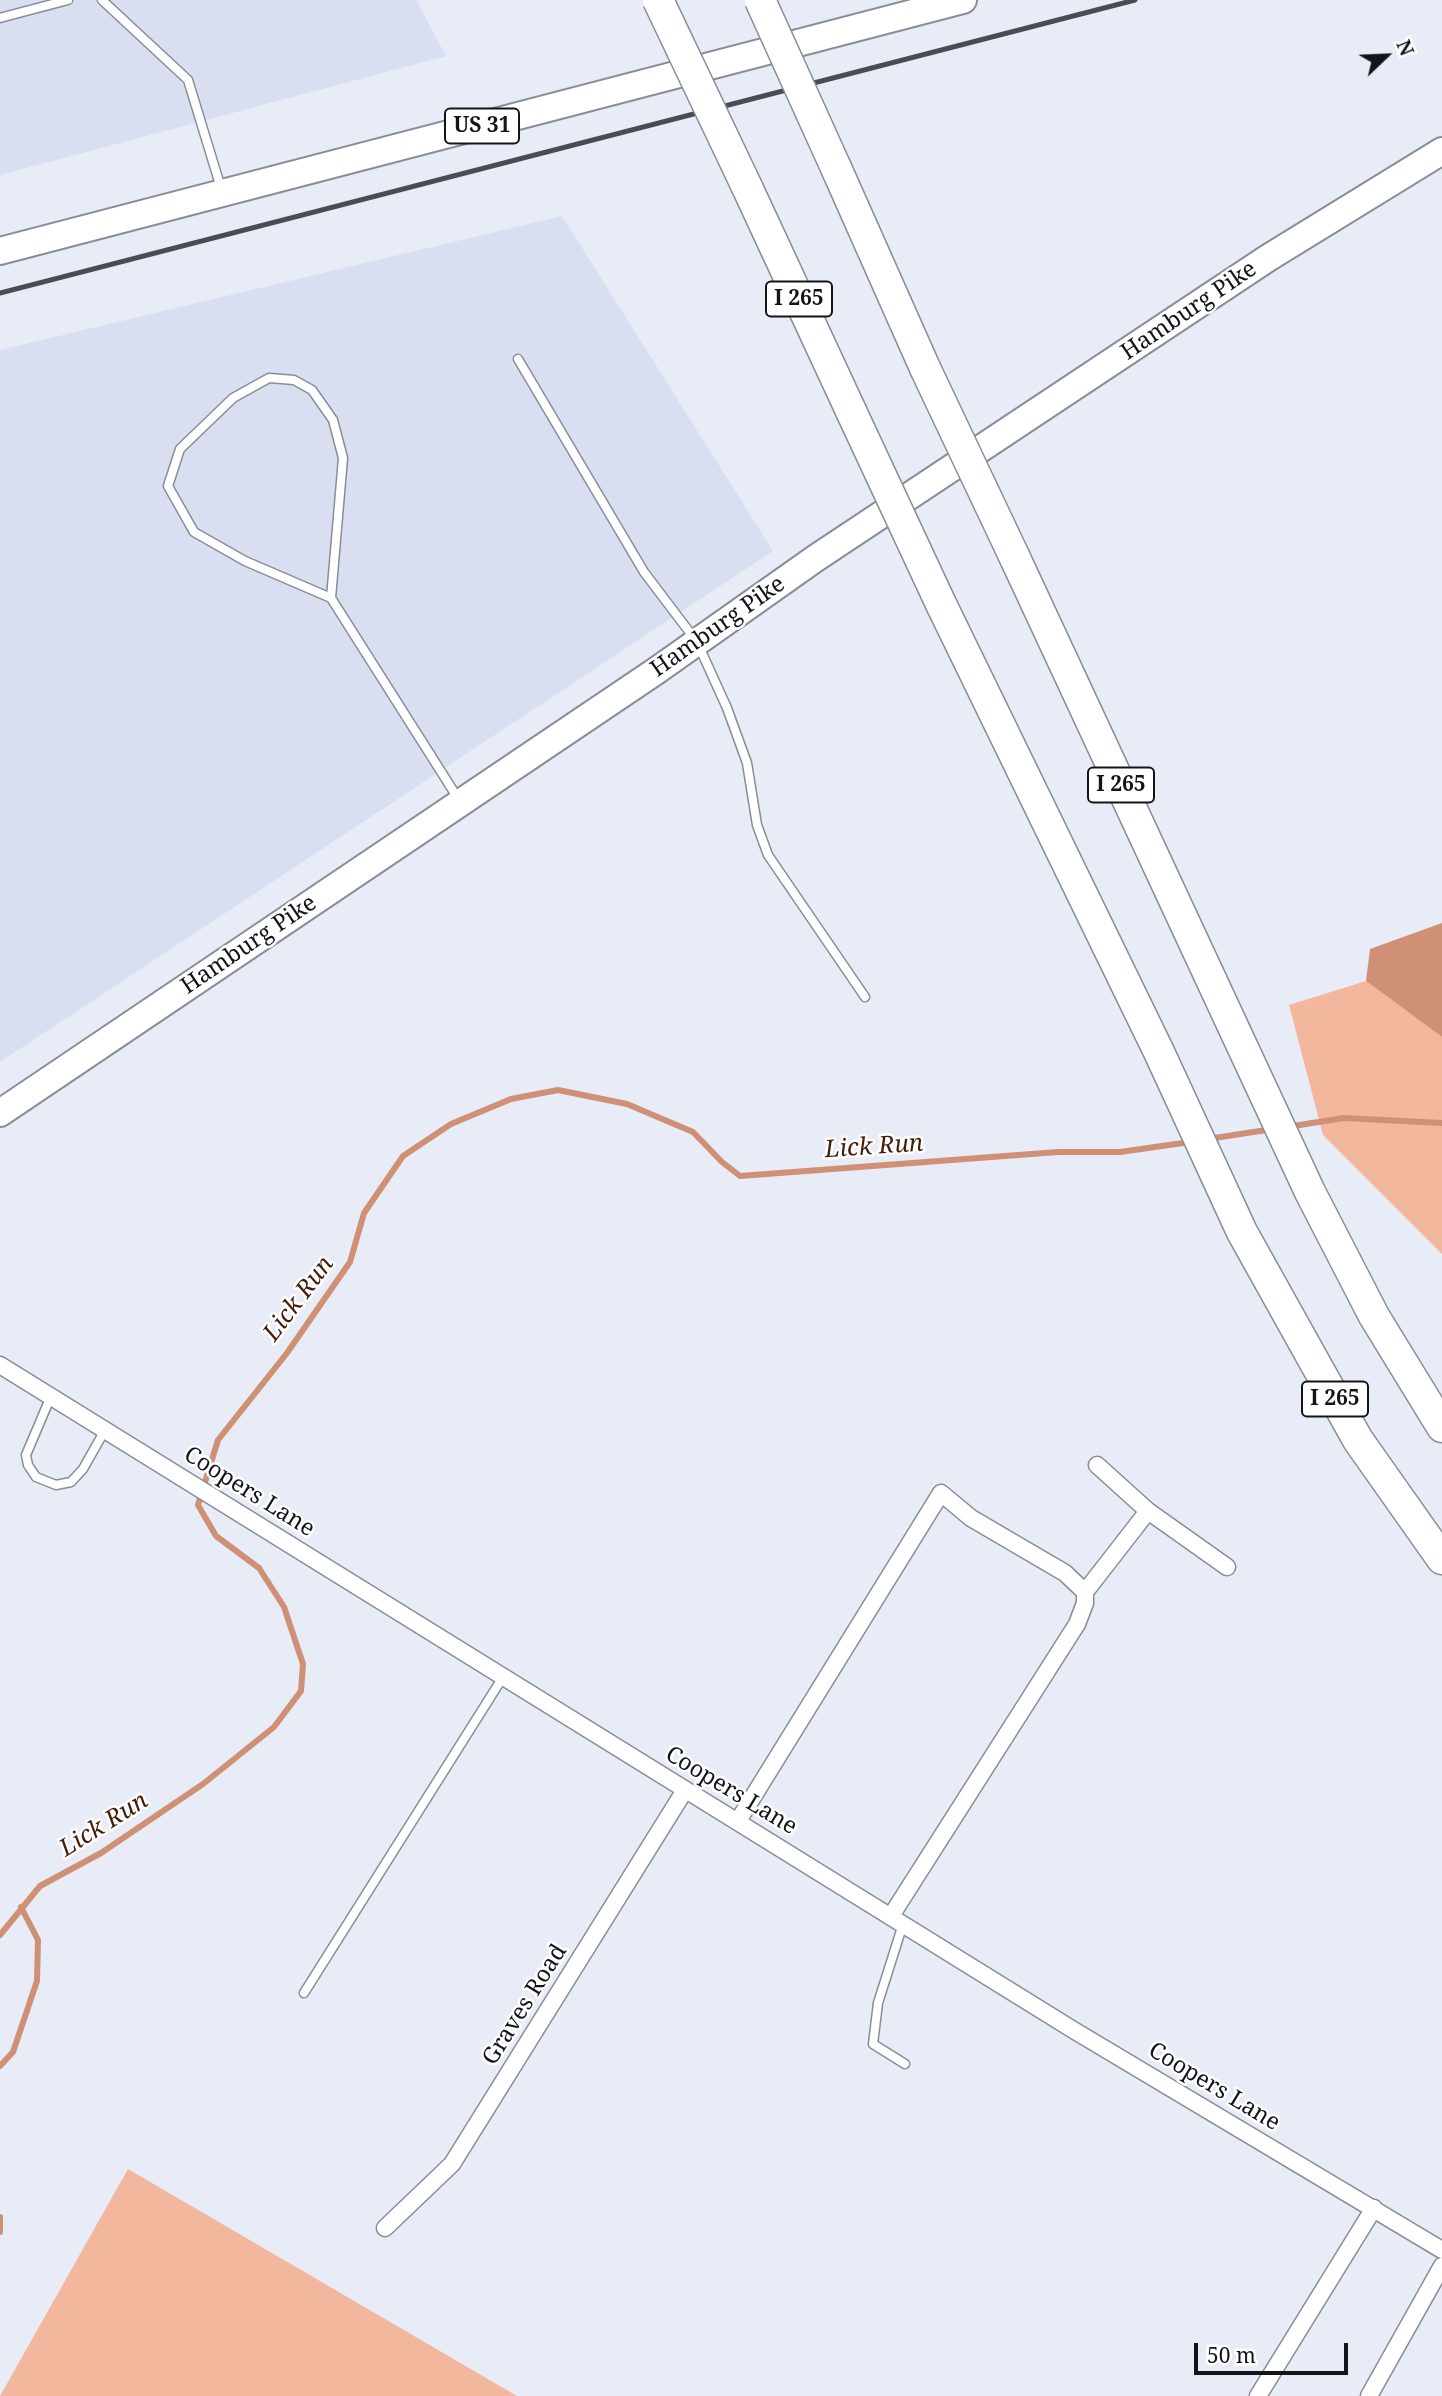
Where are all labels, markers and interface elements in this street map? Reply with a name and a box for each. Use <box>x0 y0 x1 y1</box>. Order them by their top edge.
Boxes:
north arrow <box>1351 21 1421 91</box>
text: N <box>1390 36 1420 60</box>
road number: US 31 <box>445 108 519 144</box>
street label: Hamburg Pike <box>1116 256 1262 366</box>
road number: I 265 <box>766 282 832 316</box>
street label: Hamburg Pike <box>646 571 790 683</box>
road number: I 265 <box>1088 768 1154 802</box>
street label: Hamburg Pike <box>176 890 322 1000</box>
water label: Lick Run <box>824 1129 924 1165</box>
water label: Lick Run <box>258 1251 340 1347</box>
road number: I 265 <box>1302 1382 1368 1416</box>
street label: Coopers Lane <box>179 1441 319 1543</box>
street label: Coopers Lane <box>660 1741 802 1841</box>
water label: Lick Run <box>55 1787 153 1863</box>
street label: Graves Road <box>477 1940 573 2070</box>
street label: Coopers Lane <box>1143 2037 1285 2137</box>
scale bar <box>1197 2330 1351 2374</box>
text: 50 m <box>1207 2341 1256 2369</box>

